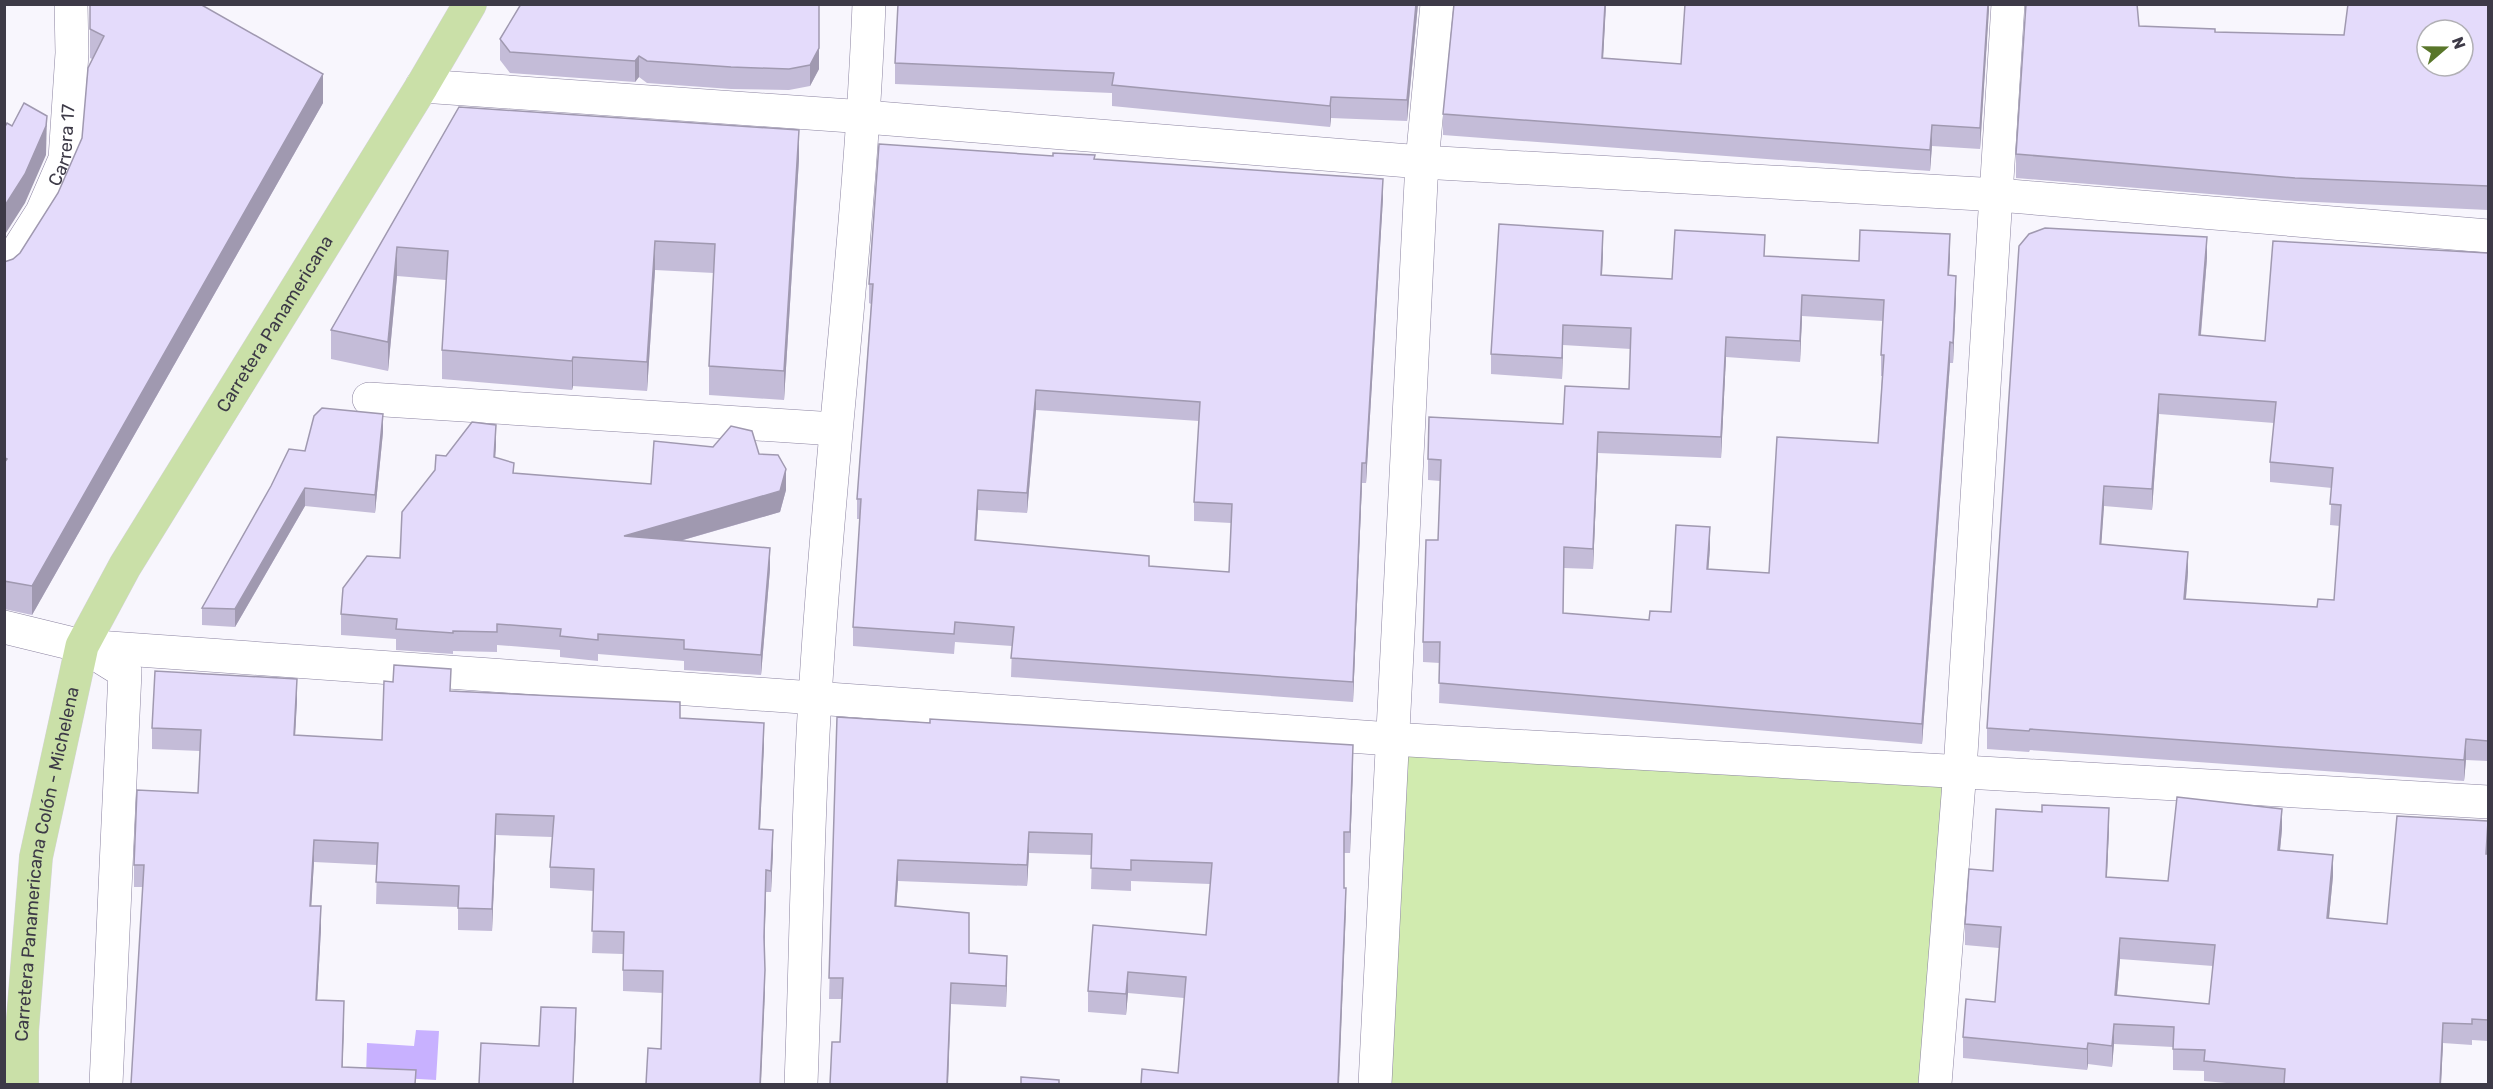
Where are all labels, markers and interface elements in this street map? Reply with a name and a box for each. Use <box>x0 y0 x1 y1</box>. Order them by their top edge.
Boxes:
north arrow <box>2415 18 2475 78</box>
text: N <box>2448 34 2470 52</box>
street label: Carrera 17 <box>44 103 80 190</box>
street label: Carretera Panamericana <box>212 231 338 416</box>
street label: Carretera Panamericana Colón - Michelena <box>11 685 84 1041</box>

